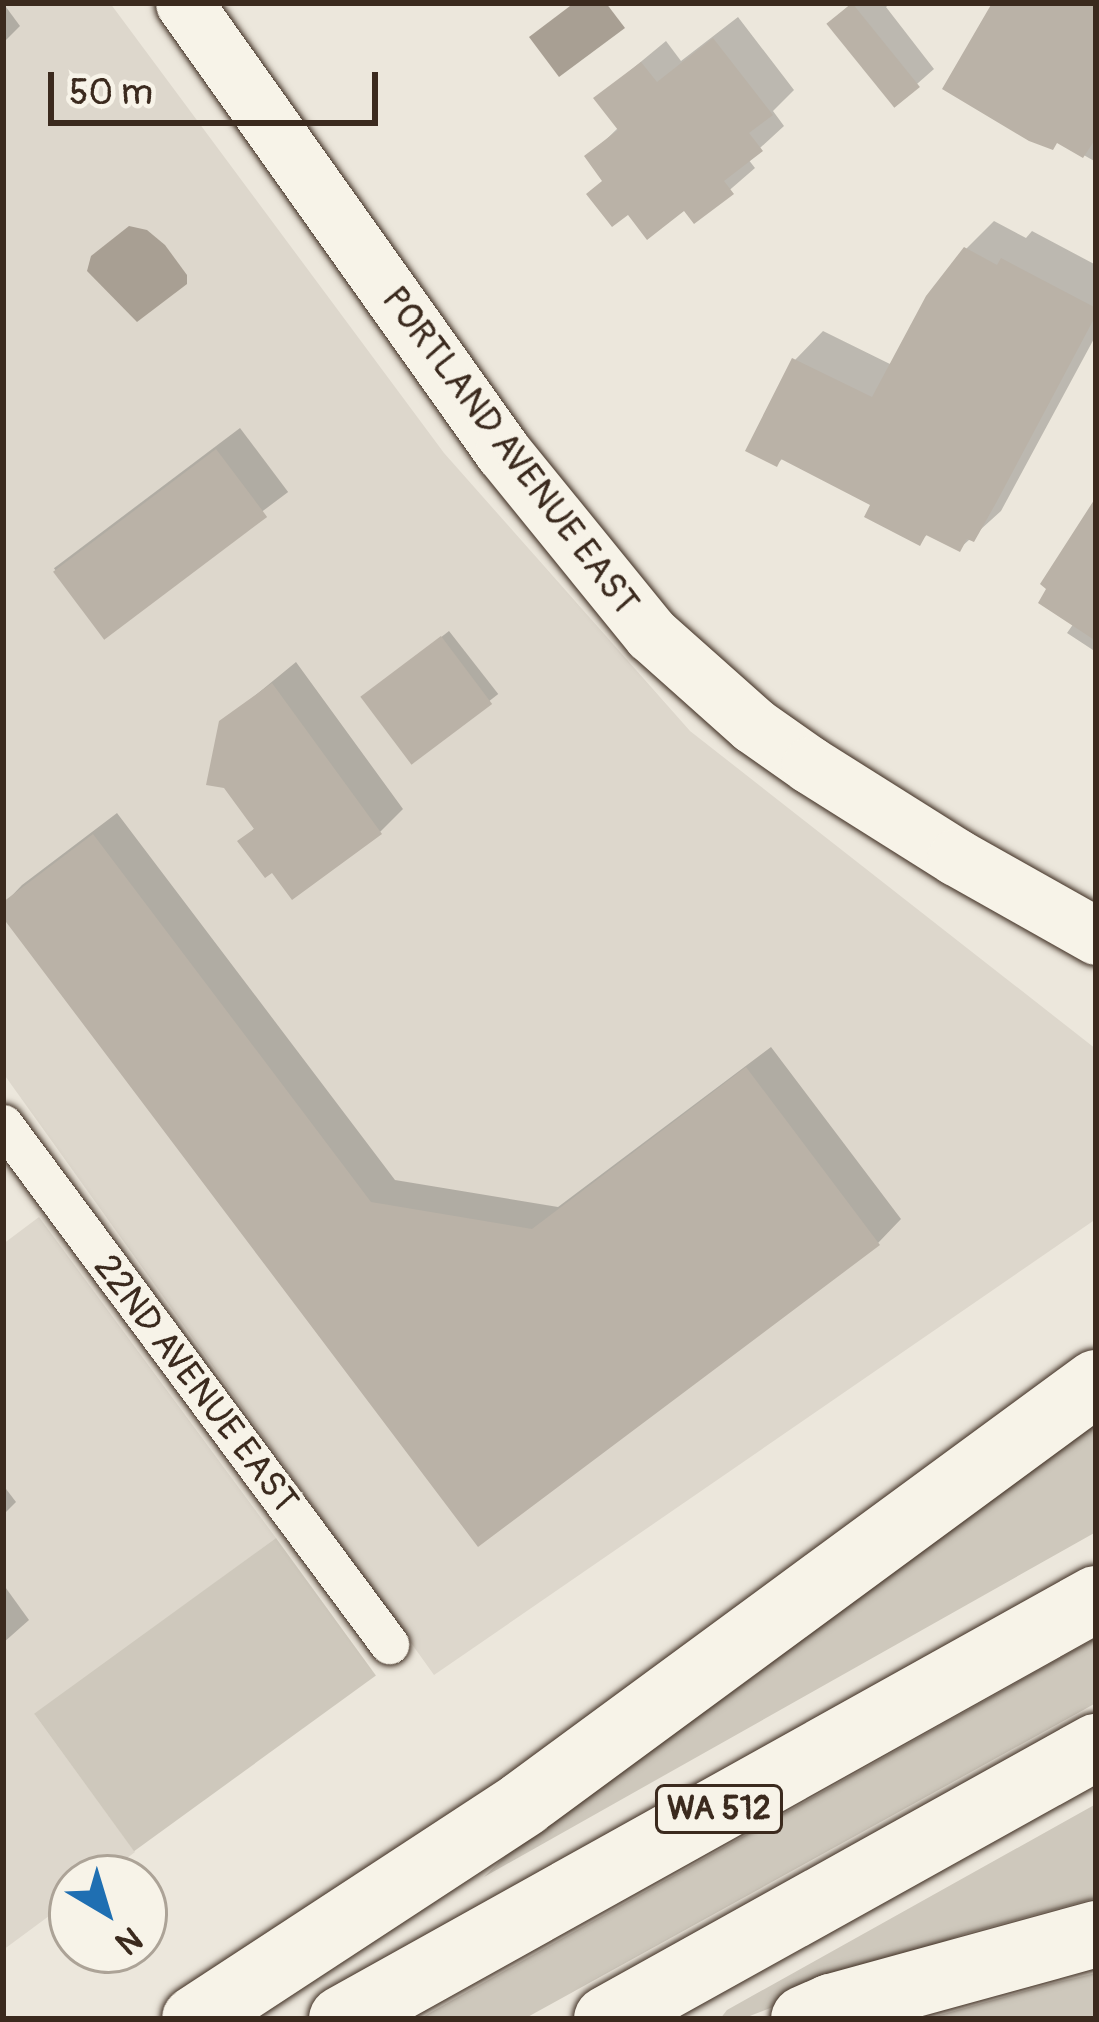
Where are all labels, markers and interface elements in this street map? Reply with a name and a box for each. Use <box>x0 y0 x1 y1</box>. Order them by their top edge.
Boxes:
scale bar <box>54 48 384 122</box>
text: 50 m <box>69 70 153 115</box>
street label: PORTLAND AVENUE EAST <box>373 279 647 623</box>
street label: 22ND AVENUE EAST <box>85 1246 307 1522</box>
road number: WA 512 <box>653 1782 785 1836</box>
north arrow <box>48 1854 168 1974</box>
text: N <box>107 1917 150 1963</box>

